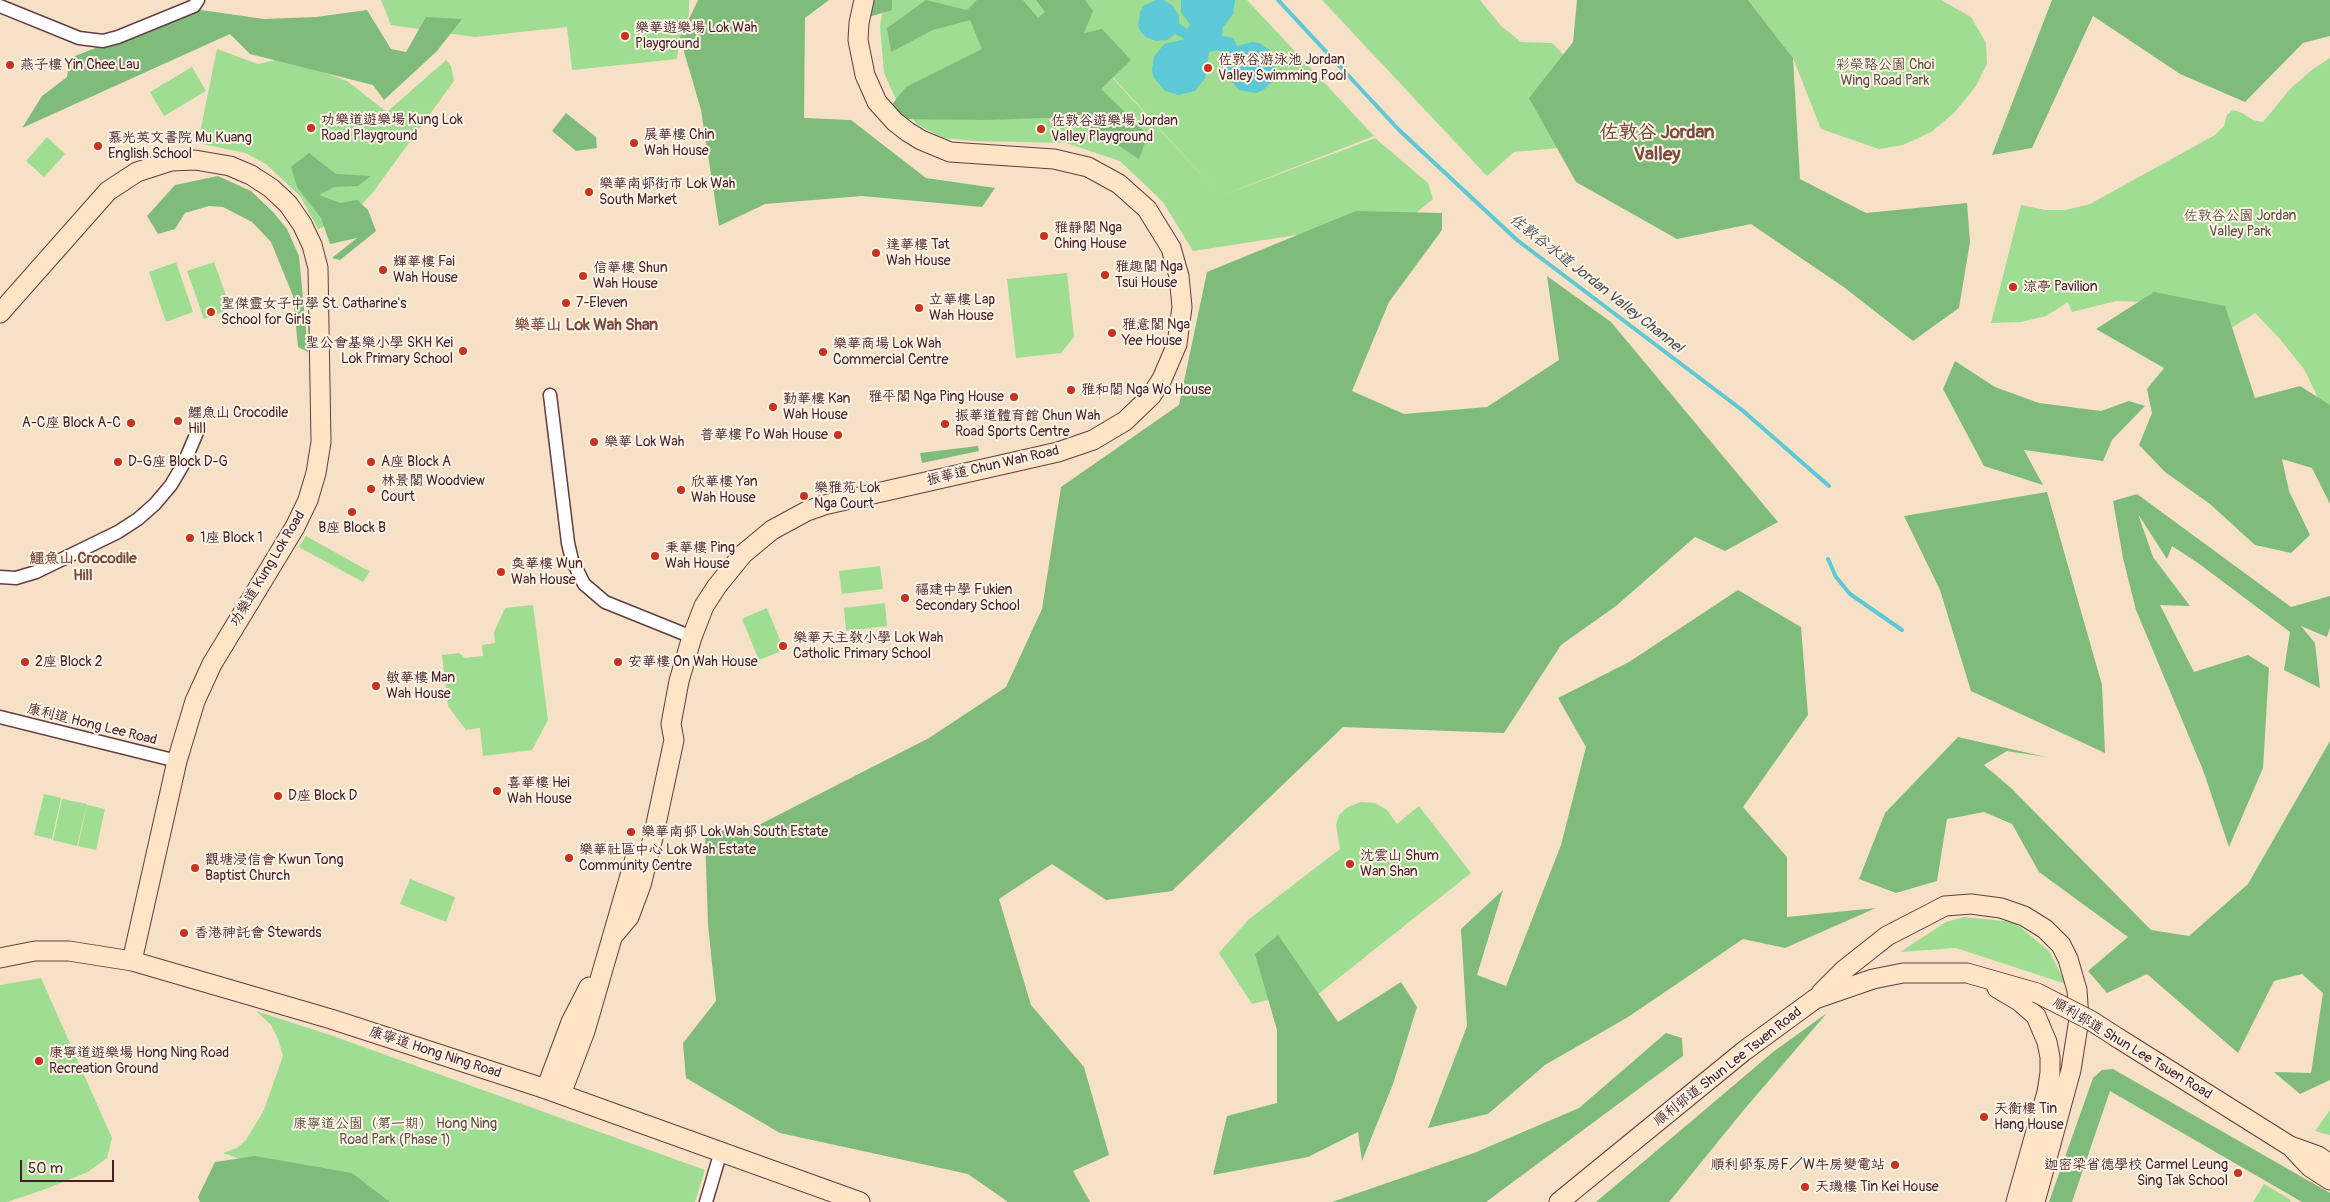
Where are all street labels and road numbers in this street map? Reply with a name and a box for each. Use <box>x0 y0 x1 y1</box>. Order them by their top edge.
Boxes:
street label: 振華道 Chun Wah Road <box>925 443 1061 489</box>
street label: 功樂道 Kung Lok Road <box>227 508 309 630</box>
street label: 康利道 Hong Lee Road <box>25 701 159 749</box>
street label: 順利邨道 Shun Lee Tsuen Road <box>2049 995 2215 1103</box>
street label: 順利邨道 Shun Lee Tsuen Road <box>1651 1004 1805 1130</box>
street label: 康寧道 Hong Ning Road <box>367 1024 503 1082</box>

